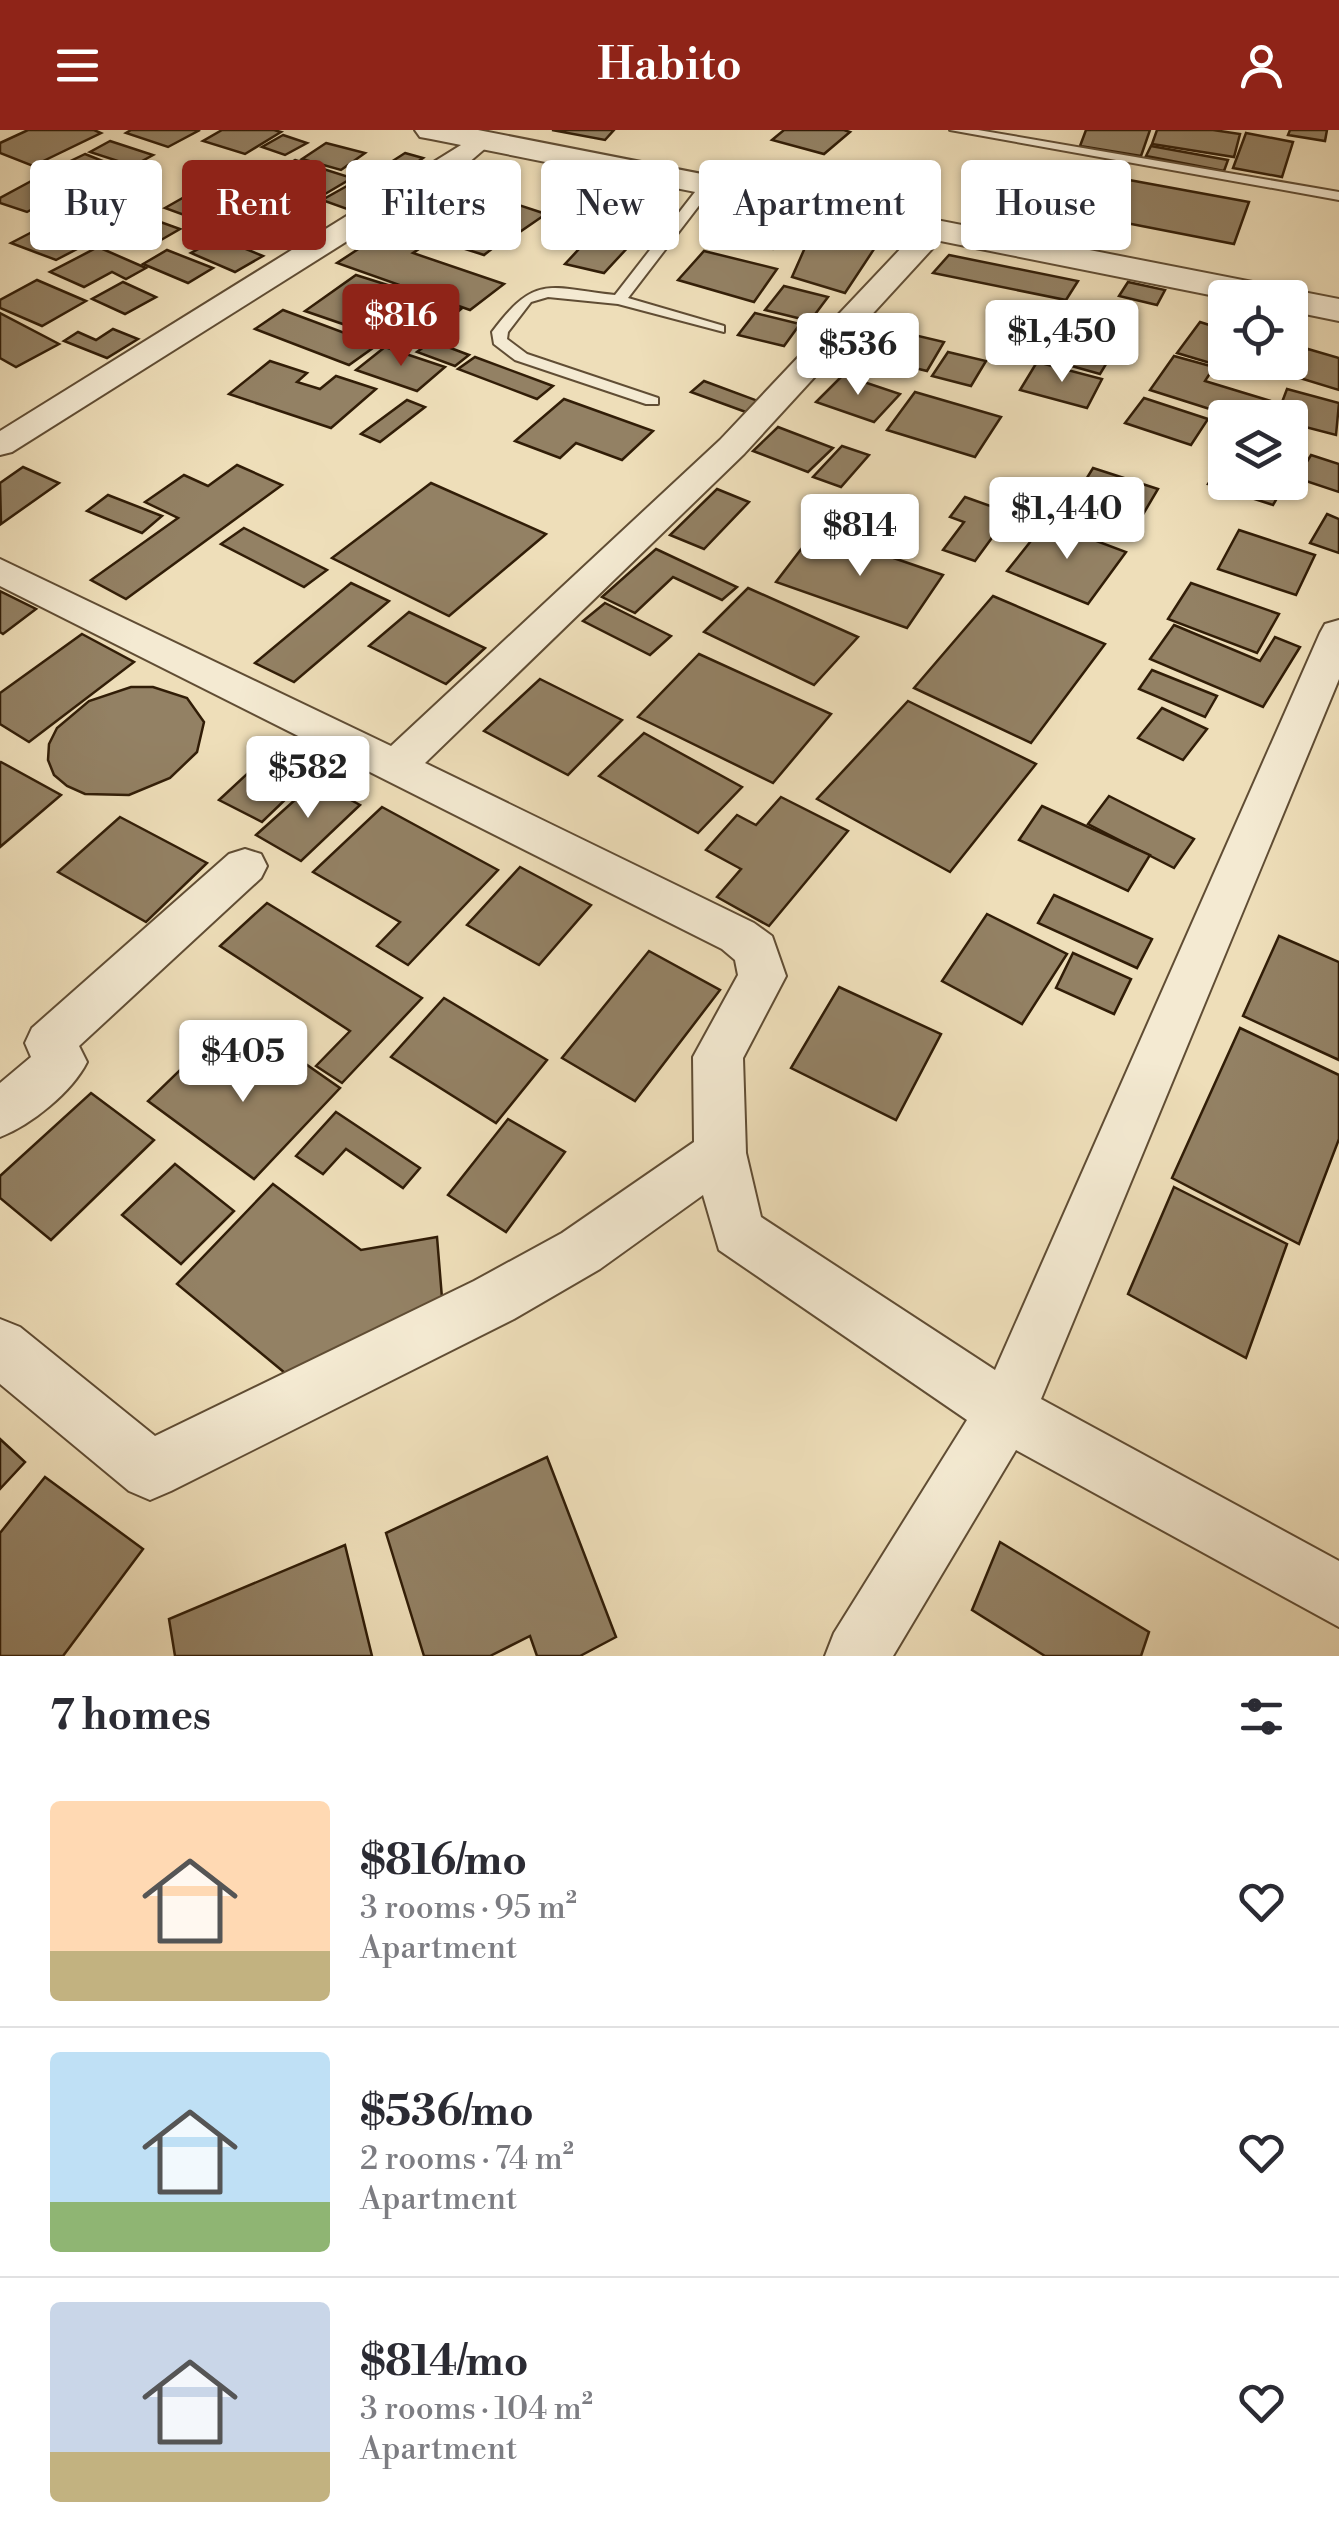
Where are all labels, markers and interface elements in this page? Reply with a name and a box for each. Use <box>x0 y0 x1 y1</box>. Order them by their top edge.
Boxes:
text: Habito <box>597 37 742 94</box>
icon: menu <box>50 38 105 93</box>
icon: person <box>1234 38 1289 93</box>
chip: Buy <box>30 160 162 250</box>
chip: Rent <box>182 160 326 250</box>
chip: Filters <box>346 160 521 250</box>
chip: New <box>541 160 679 250</box>
chip: Apartment <box>699 160 941 250</box>
chip: House <box>961 160 1131 250</box>
map controls <box>1208 280 1308 500</box>
button: locate <box>1208 280 1308 380</box>
pin: $816 <box>342 284 460 369</box>
text: $816 <box>364 296 438 336</box>
pin: $1,450 <box>981 300 1143 385</box>
text: $1,450 <box>1007 312 1117 352</box>
pin: $536 <box>799 313 917 398</box>
text: $536 <box>819 325 897 365</box>
button: layers <box>1208 400 1308 500</box>
pin: $1,440 <box>986 477 1148 562</box>
text: $1,440 <box>1011 489 1123 529</box>
pin: $814 <box>801 494 919 579</box>
text: $814 <box>823 506 897 546</box>
pin: $582 <box>249 736 367 821</box>
text: $582 <box>268 748 348 788</box>
pin: $405 <box>184 1020 302 1105</box>
text: $405 <box>201 1032 285 1072</box>
icon: filters <box>1234 1689 1289 1744</box>
text: 7 homes <box>50 1690 211 1743</box>
text: $816/mo <box>360 1835 527 1888</box>
icon: home <box>130 1841 250 1961</box>
icon: heart <box>1234 1874 1289 1929</box>
text: 3 rooms · 95 m² <box>360 1888 577 1928</box>
text: Apartment <box>360 1928 517 1968</box>
text: $536/mo <box>360 2086 534 2139</box>
icon: home <box>130 2092 250 2212</box>
icon: heart <box>1234 2125 1289 2180</box>
text: 2 rooms · 74 m² <box>360 2139 574 2179</box>
text: Apartment <box>360 2179 517 2219</box>
text: $814/mo <box>360 2336 528 2389</box>
icon: home <box>130 2342 250 2462</box>
icon: heart <box>1234 2375 1289 2430</box>
text: 3 rooms · 104 m² <box>360 2389 593 2429</box>
text: Apartment <box>360 2429 517 2469</box>

